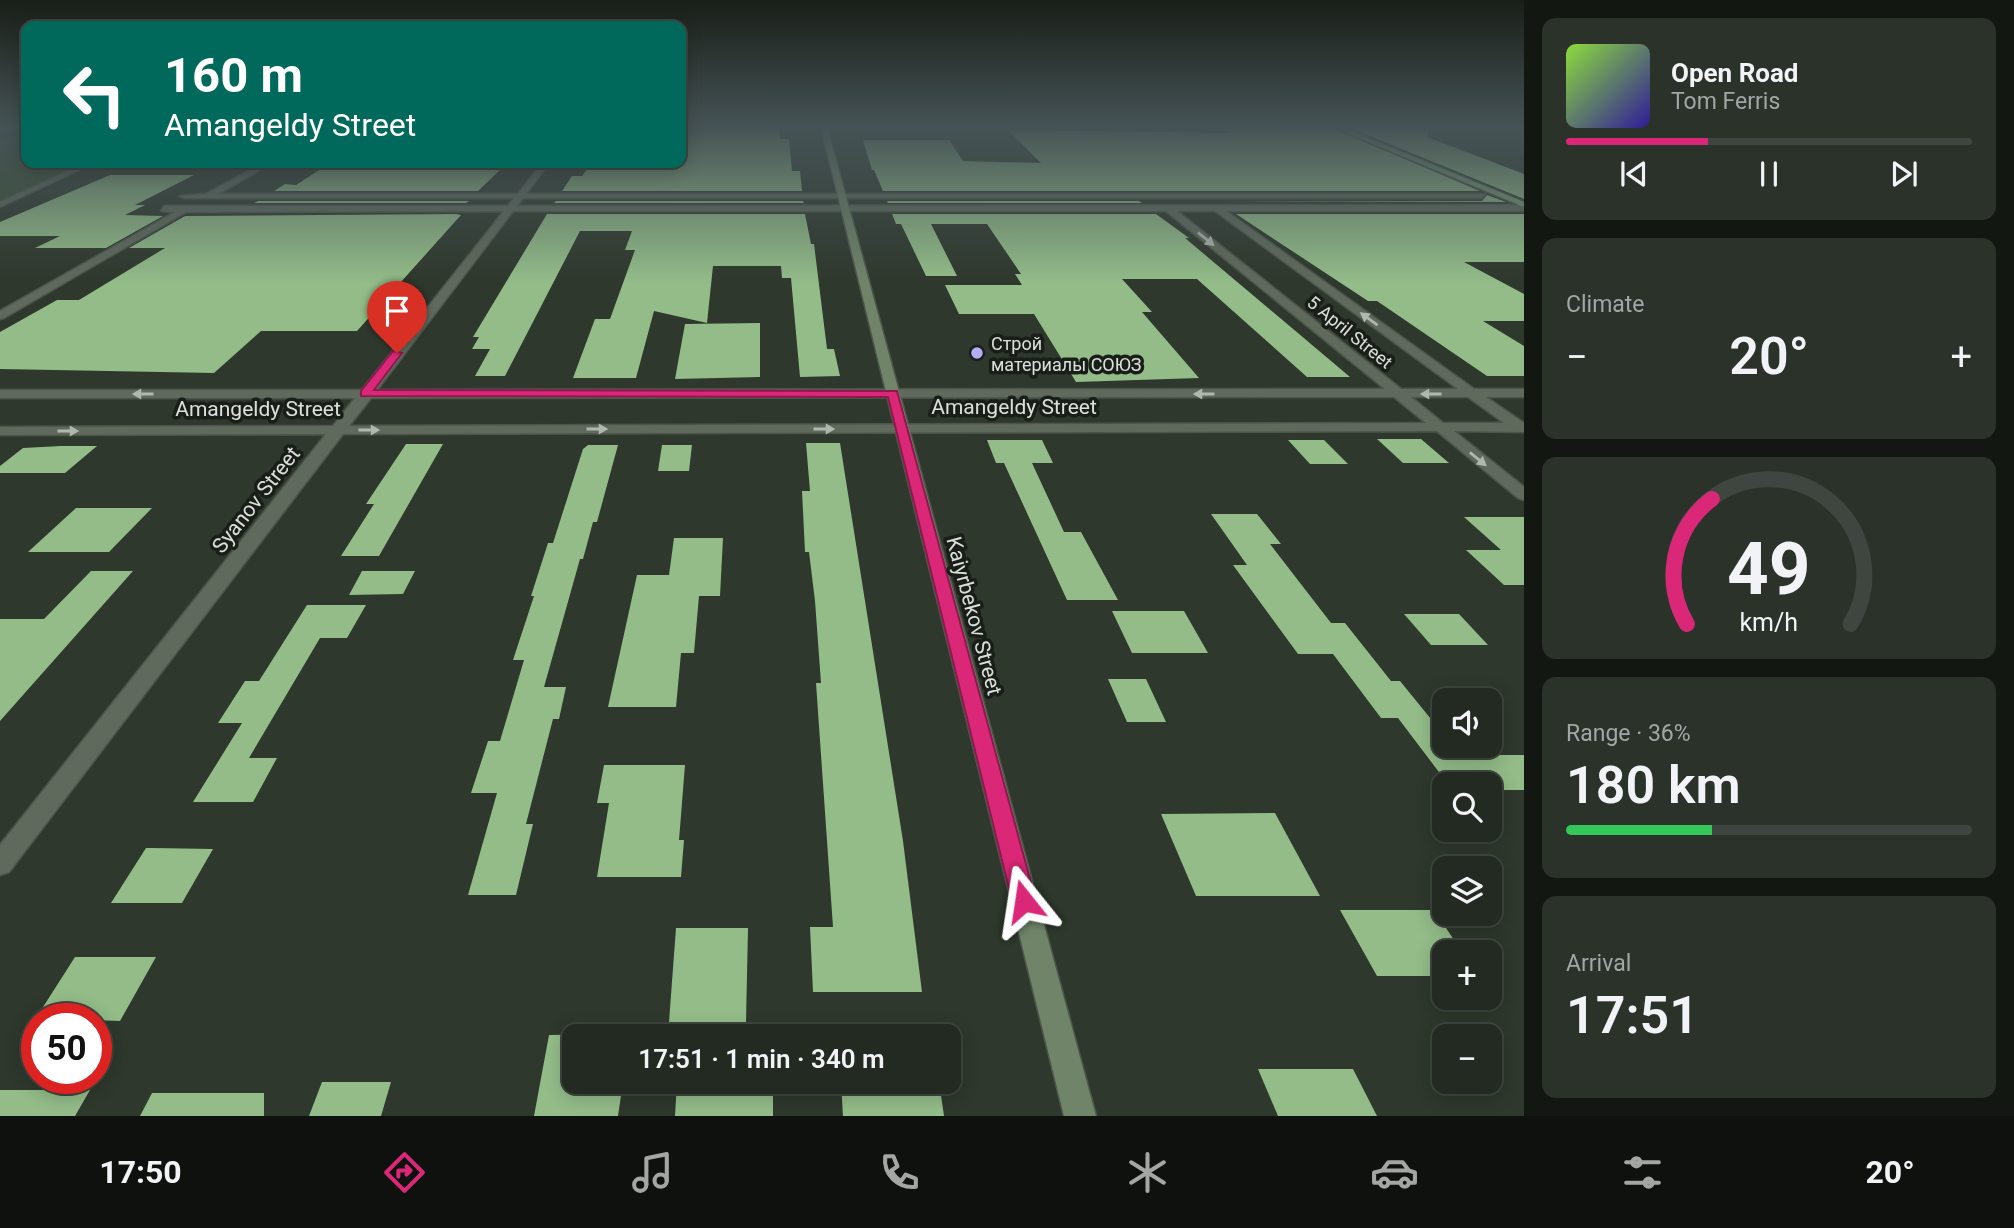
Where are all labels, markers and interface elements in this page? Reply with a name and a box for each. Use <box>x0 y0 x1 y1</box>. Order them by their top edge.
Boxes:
text: 160 m <box>164 47 303 104</box>
icon: left <box>49 49 140 140</box>
text: Open Road <box>1671 58 1799 88</box>
text: Tom Ferris <box>1671 88 1780 115</box>
text: Amangeldy Street <box>164 106 416 144</box>
icon: previous <box>1615 155 1653 193</box>
icon: pause <box>1750 155 1788 193</box>
icon: next <box>1885 155 1923 193</box>
one-way arrow <box>1198 231 1215 246</box>
pin <box>367 281 427 353</box>
street label: 5 April Street <box>1303 291 1397 373</box>
text: Climate <box>1566 291 1645 318</box>
icon: arrive <box>378 292 416 330</box>
one-way arrow <box>1360 312 1378 326</box>
text: 20° <box>1729 326 1809 387</box>
place label: Строй материалы СОЮЗ <box>991 333 1142 375</box>
text: − <box>1566 335 1588 379</box>
text: + <box>1950 335 1972 379</box>
marker: Строй материалы СОЮЗ <box>969 345 985 361</box>
one-way arrow <box>132 388 154 400</box>
one-way arrow <box>1193 388 1215 400</box>
one-way arrow <box>1420 388 1442 399</box>
street label: Amangeldy Street <box>931 395 1097 419</box>
street label: Amangeldy Street <box>175 397 341 421</box>
one-way arrow <box>586 423 608 435</box>
one-way arrow <box>813 423 835 435</box>
one-way arrow <box>358 424 380 436</box>
one-way arrow <box>57 425 79 437</box>
street label: Syanov Street <box>207 442 305 558</box>
one-way arrow <box>1469 451 1487 466</box>
text: 49 <box>1727 526 1811 612</box>
street label: Kaiyrbekov Street <box>941 534 1007 698</box>
text: km/h <box>1740 608 1798 637</box>
map controls <box>1432 688 1502 1094</box>
button: sound <box>1432 688 1502 758</box>
text: Range · 36% <box>1566 720 1691 747</box>
text: 180 km <box>1566 755 1741 816</box>
button: search <box>1432 772 1502 842</box>
button: layers <box>1432 856 1502 926</box>
position arrow <box>987 864 1061 938</box>
button: + <box>1432 940 1502 1010</box>
text: Arrival <box>1566 950 1631 977</box>
text: 17:51 <box>1566 985 1699 1046</box>
speed limit sign: 50 <box>21 1003 112 1094</box>
button: − <box>1432 1024 1502 1094</box>
text: 17:51 · 1 min · 340 m <box>638 1044 885 1074</box>
icon: directions <box>380 1148 429 1197</box>
icon: music <box>628 1148 677 1197</box>
icon: phone <box>875 1148 924 1197</box>
icon: climate <box>1123 1148 1172 1197</box>
icon: car <box>1370 1148 1419 1197</box>
icon: filters <box>1618 1148 1667 1197</box>
text: 17:50 <box>99 1153 182 1191</box>
text: 20° <box>1865 1153 1915 1191</box>

